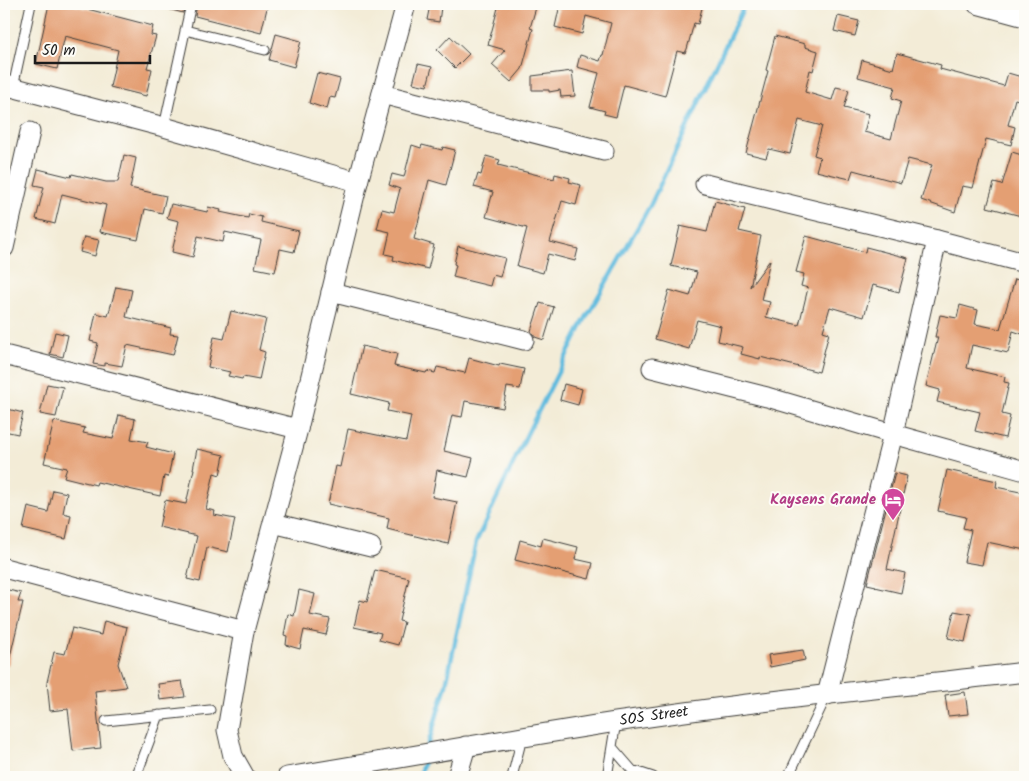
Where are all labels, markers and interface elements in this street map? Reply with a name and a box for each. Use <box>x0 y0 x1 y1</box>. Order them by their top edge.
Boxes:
scale bar <box>35 32 150 64</box>
text: 50 m <box>42 39 76 63</box>
hotel icon: Kaysens Grande <box>880 487 906 521</box>
place label: Kaysens Grande <box>770 488 877 512</box>
street label: SOS Street <box>618 700 690 733</box>

